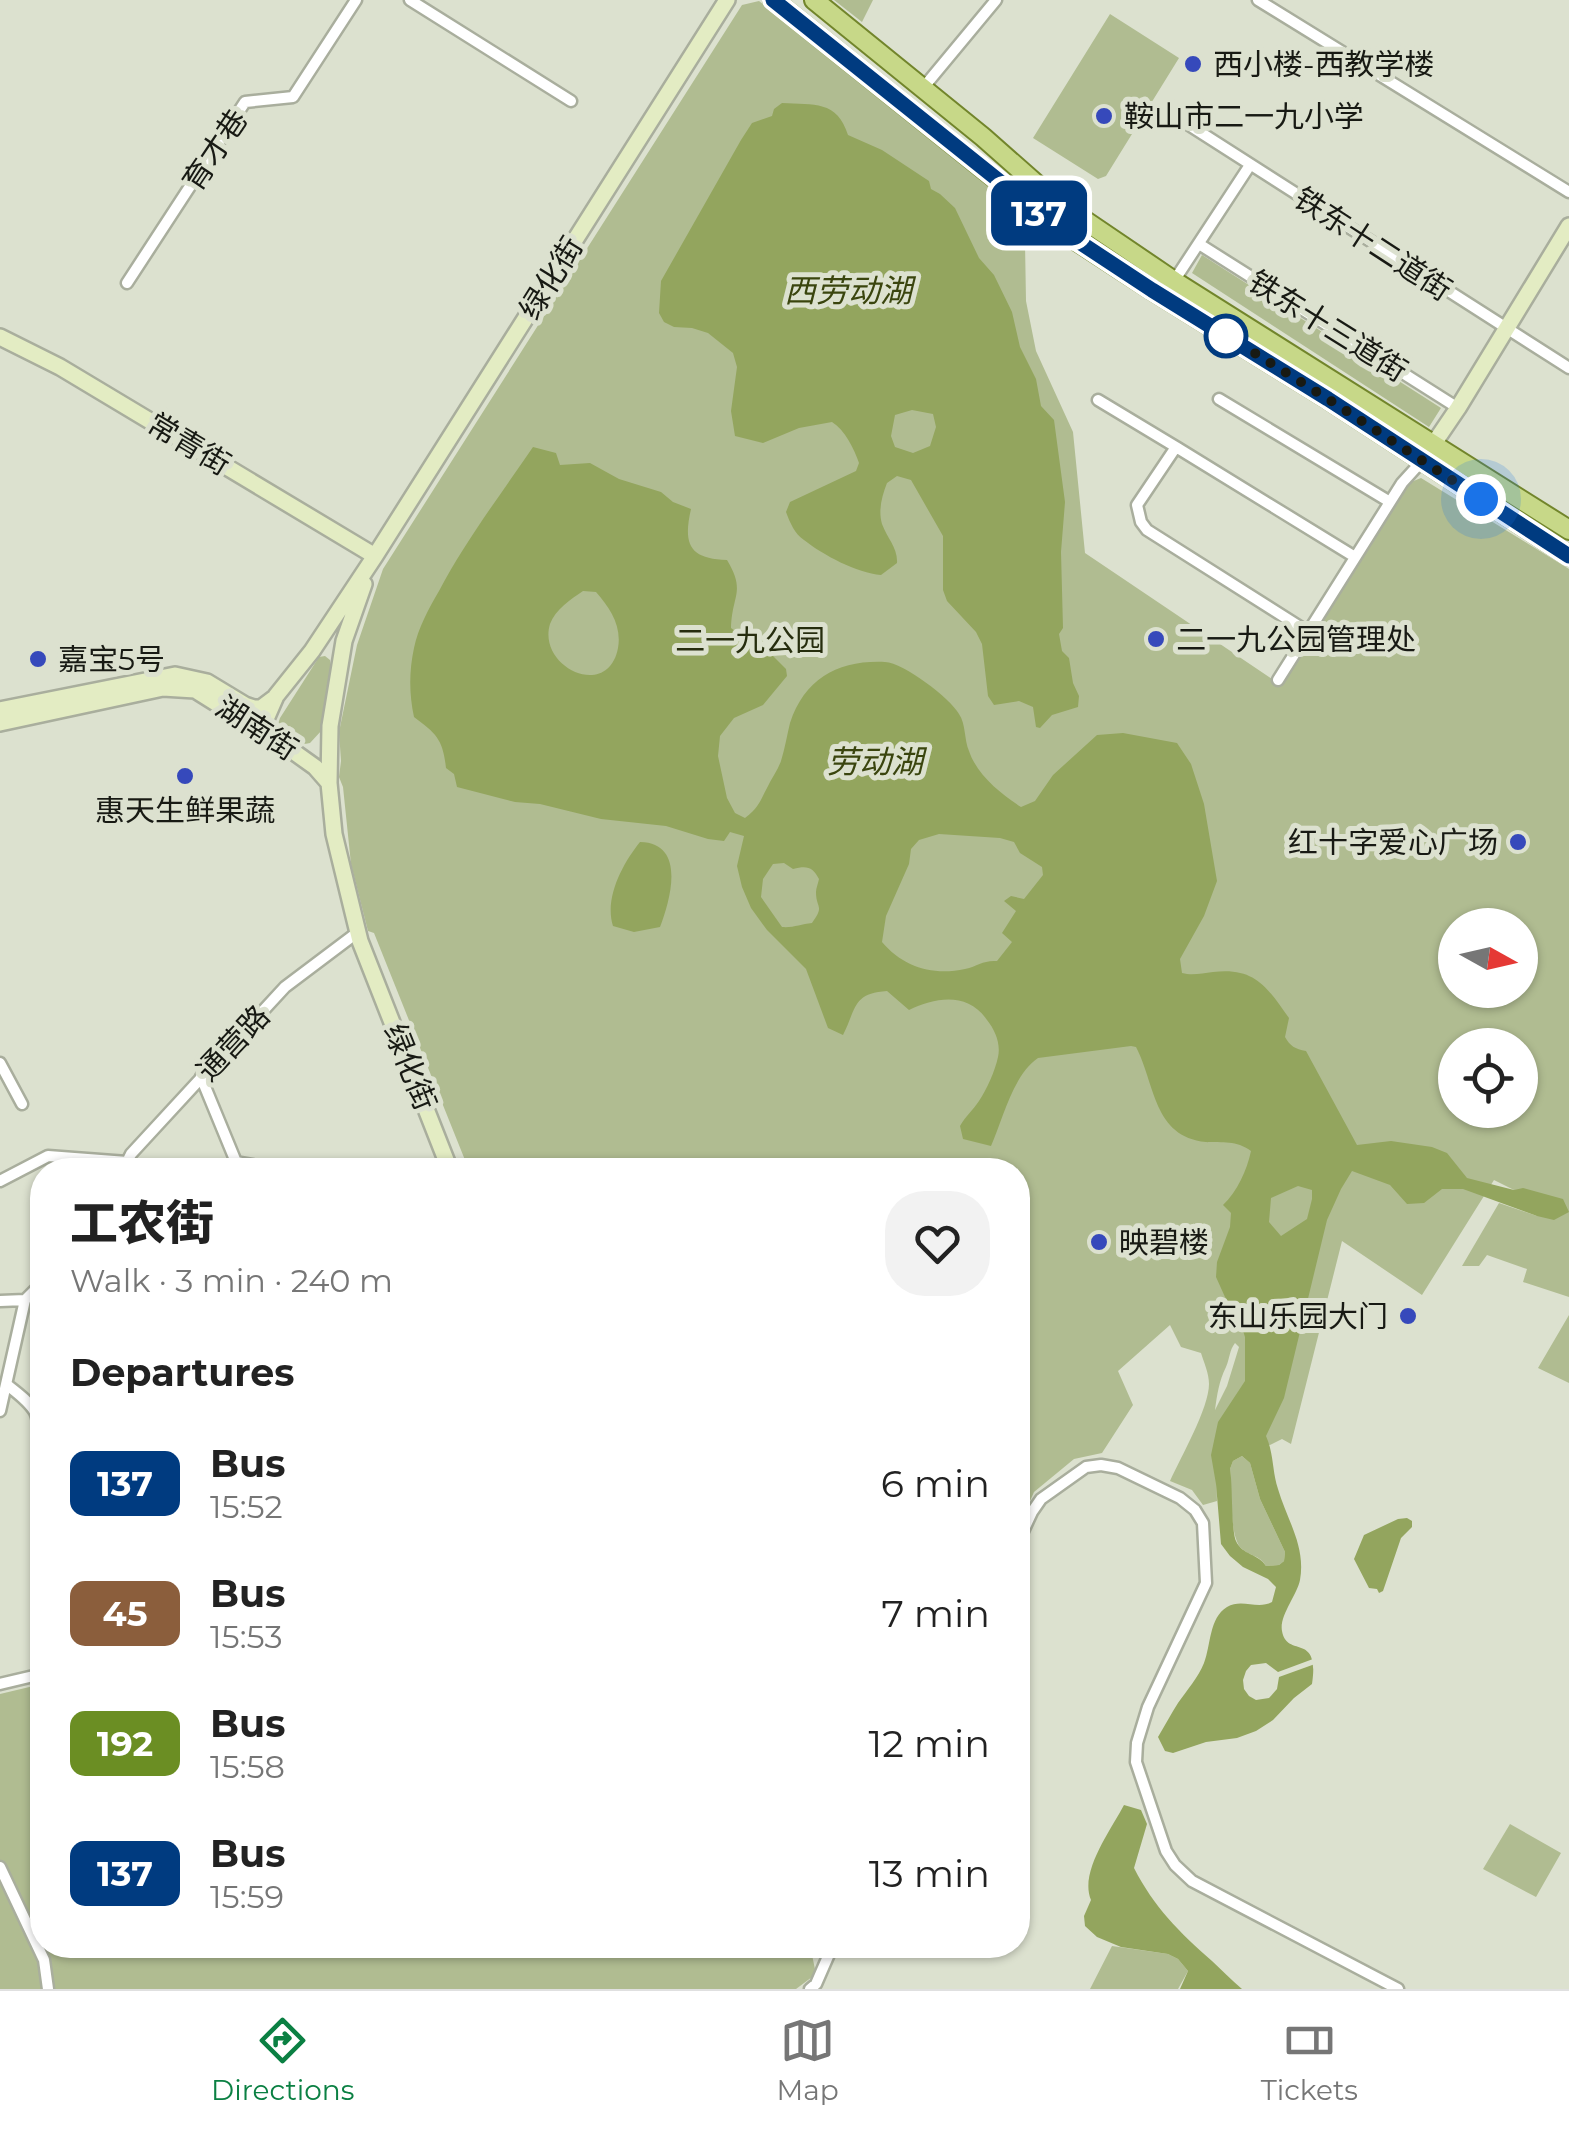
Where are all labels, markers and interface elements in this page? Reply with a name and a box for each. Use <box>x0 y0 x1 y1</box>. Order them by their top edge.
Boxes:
place label: 西小楼-西教学楼 <box>1213 46 1434 83</box>
marker: 西小楼-西教学楼 <box>1182 53 1204 75</box>
place label: 鞍山市二一九小学 <box>1124 98 1364 135</box>
street label: 育才巷 <box>174 102 256 198</box>
marker: 鞍山市二一九小学 <box>1093 105 1115 127</box>
street label: 铁东十二道街 <box>1287 179 1459 309</box>
line badge: 137 <box>982 180 1096 246</box>
text: 137 <box>1011 192 1067 235</box>
street label: 绿化街 <box>511 230 591 326</box>
street label: 铁东十三道街 <box>1242 263 1414 389</box>
water label: 西劳动湖 <box>784 271 917 310</box>
unlabelled marker <box>1205 315 1247 357</box>
street label: 常青街 <box>141 405 237 483</box>
your location <box>1456 474 1506 524</box>
place label: 二一九公园管理处 <box>1176 621 1416 658</box>
park label: 二一九公园 <box>675 622 825 659</box>
marker: 二一九公园管理处 <box>1145 628 1167 650</box>
place label: 嘉宝5号 <box>58 641 165 678</box>
marker: 嘉宝5号 <box>27 648 49 670</box>
street label: 湖南街 <box>209 688 305 768</box>
water label: 劳动湖 <box>827 742 928 781</box>
marker: 惠天生鲜果蔬 <box>174 765 196 787</box>
place label: 惠天生鲜果蔬 <box>95 792 275 829</box>
place label: 红十字爱心广场 <box>1288 824 1498 861</box>
marker: 红十字爱心广场 <box>1507 831 1529 853</box>
north arrow <box>1438 908 1538 1008</box>
map controls <box>1438 908 1538 1128</box>
street label: 通营路 <box>189 997 277 1089</box>
street label: 绿化街 <box>376 1018 444 1116</box>
button: locate <box>1438 1028 1538 1128</box>
button: heart <box>885 1191 990 1296</box>
text: 工农街 <box>70 1194 214 1252</box>
place label: 映碧楼 <box>1119 1224 1209 1261</box>
marker: 映碧楼 <box>1088 1231 1110 1253</box>
text: Walk · 3 min · 240 m <box>70 1261 393 1300</box>
place label: 东山乐园大门 <box>1208 1298 1388 1335</box>
marker: 东山乐园大门 <box>1397 1305 1419 1327</box>
text: Departures <box>70 1349 294 1396</box>
text: Bus <box>210 1440 285 1487</box>
text: 6 min <box>881 1460 990 1507</box>
text: 137 <box>97 1462 153 1505</box>
text: 15:52 <box>210 1487 283 1526</box>
text: Bus <box>210 1570 285 1617</box>
text: 7 min <box>881 1590 990 1637</box>
text: 45 <box>103 1592 147 1635</box>
text: 15:53 <box>210 1617 282 1656</box>
text: Bus <box>210 1700 285 1747</box>
text: 12 min <box>869 1720 990 1767</box>
text: 192 <box>97 1722 153 1765</box>
text: 15:58 <box>210 1747 285 1786</box>
text: Bus <box>210 1830 285 1877</box>
text: 13 min <box>869 1850 990 1897</box>
text: 137 <box>97 1852 153 1895</box>
text: 15:59 <box>210 1877 284 1916</box>
tab: Directions <box>211 2013 354 2107</box>
tab: Map <box>776 2013 839 2107</box>
tab: Tickets <box>1261 2013 1358 2107</box>

